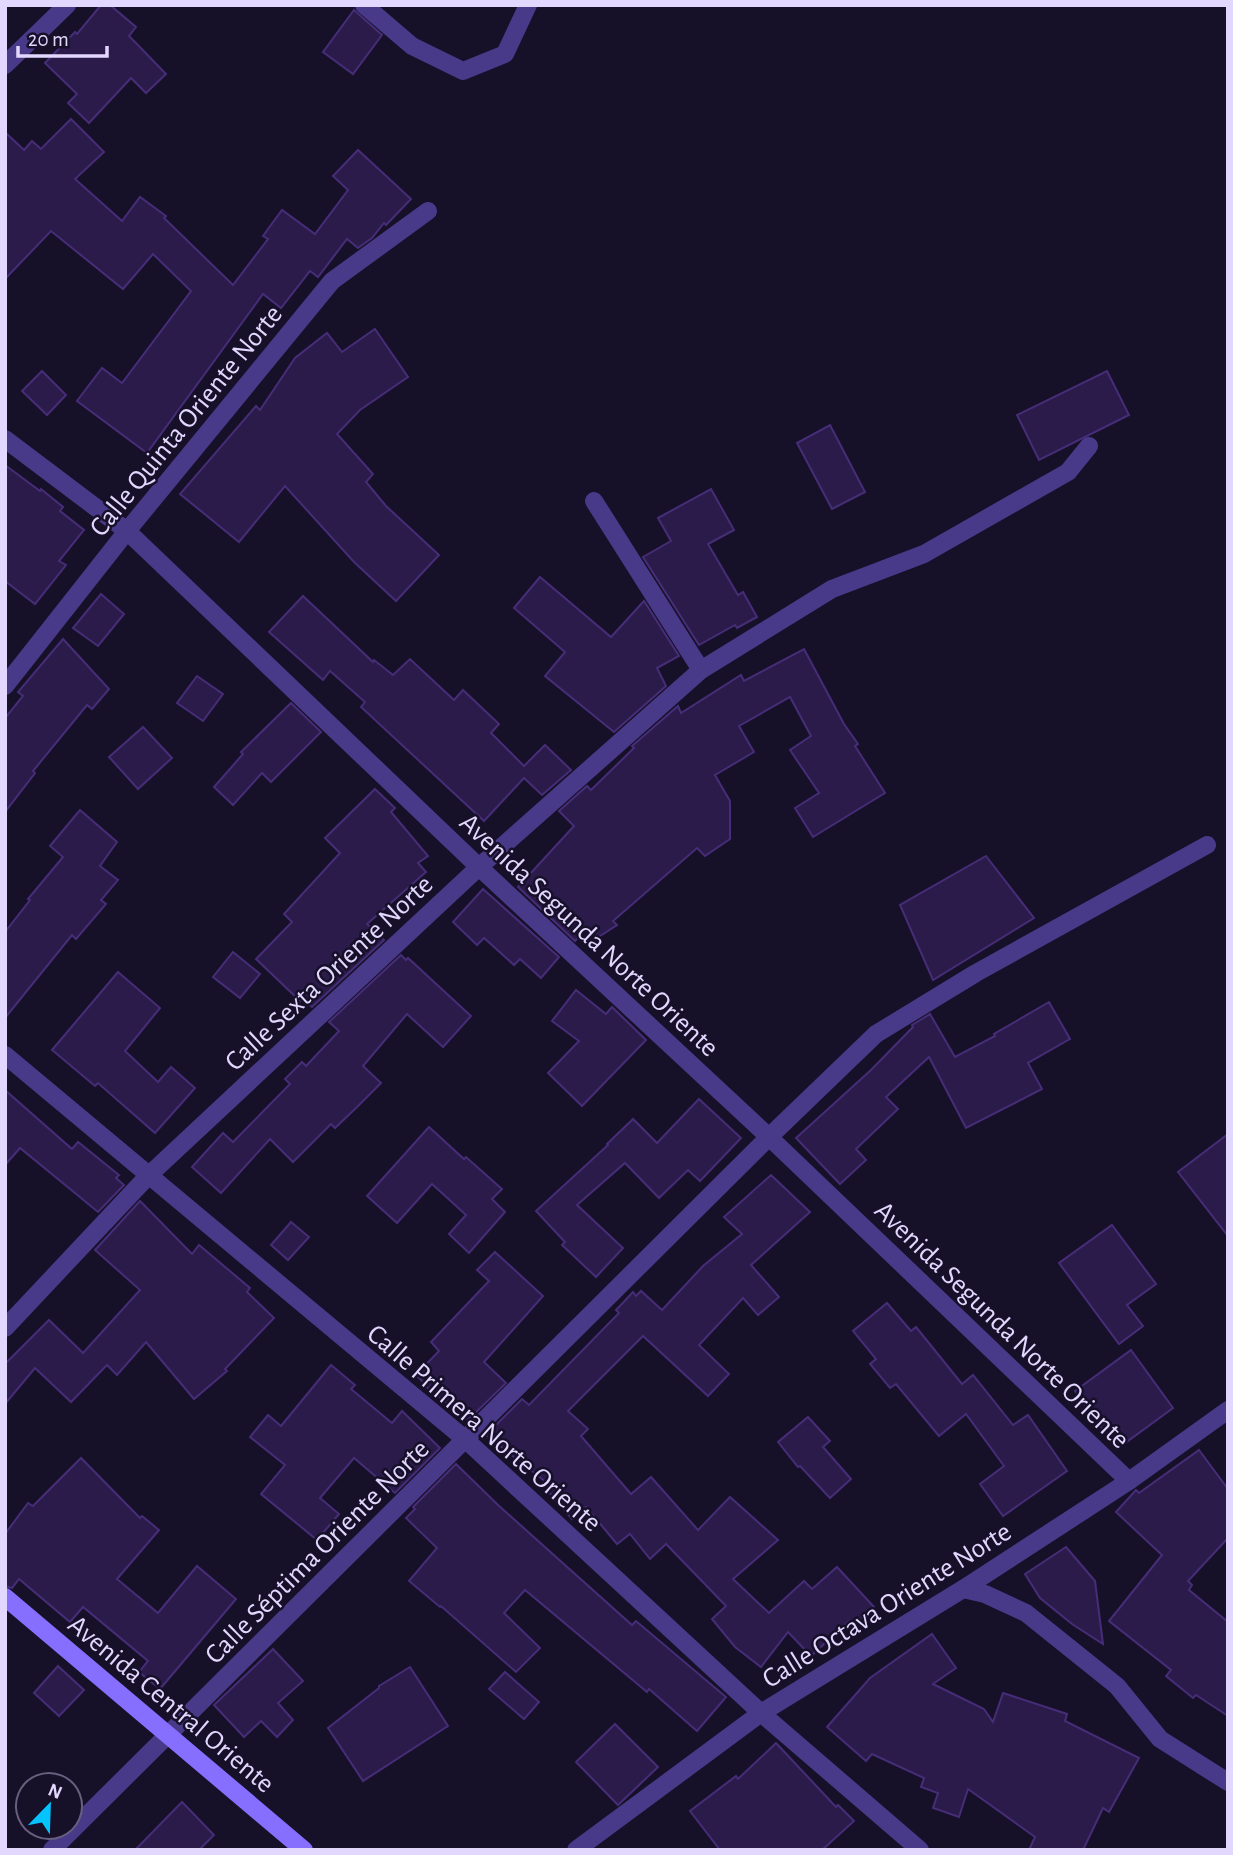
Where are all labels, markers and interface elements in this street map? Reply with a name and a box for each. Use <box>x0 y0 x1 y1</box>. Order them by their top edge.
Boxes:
scale bar <box>18 14 107 58</box>
text: 20 m <box>28 29 69 50</box>
street label: Calle Quinta Oriente Norte <box>85 300 288 542</box>
street label: Avenida Segunda Norte Oriente <box>454 809 723 1062</box>
street label: Calle Sexta Oriente Norte <box>220 870 439 1077</box>
street label: Avenida Segunda Norte Oriente <box>869 1196 1134 1454</box>
street label: Calle Primera Norte Oriente <box>361 1320 606 1537</box>
street label: Calle Séptima Oriente Norte <box>200 1435 435 1670</box>
street label: Calle Octava Oriente Norte <box>758 1518 1016 1694</box>
street label: Avenida Central Oriente <box>62 1610 279 1799</box>
north arrow <box>14 1771 84 1841</box>
text: N <box>45 1780 65 1803</box>

